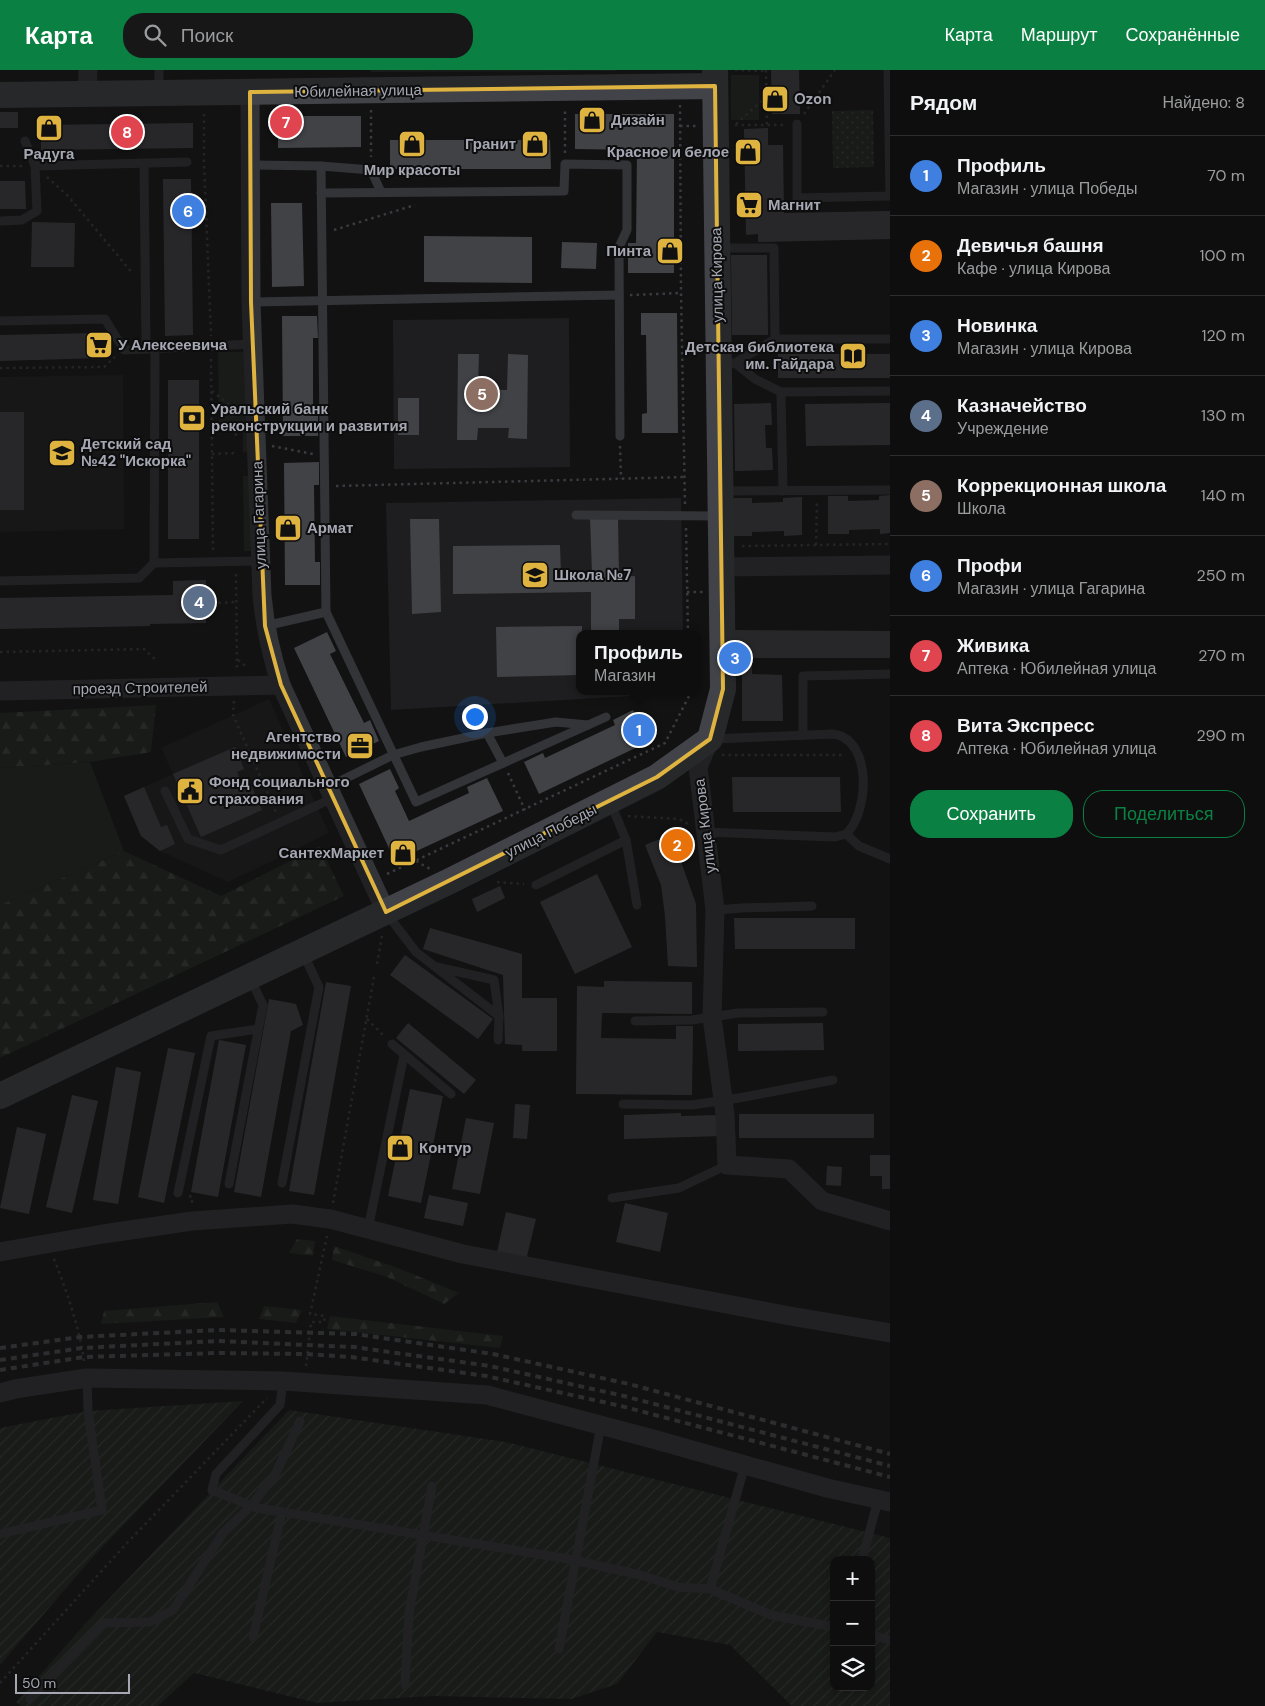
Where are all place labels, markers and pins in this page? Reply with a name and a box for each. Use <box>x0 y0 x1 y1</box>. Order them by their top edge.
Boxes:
shop icon: Ozon <box>760 84 790 114</box>
place label: Ozon <box>794 89 832 109</box>
pin: 7 <box>270 103 302 141</box>
shop icon: Дизайн <box>577 105 607 135</box>
place label: Дизайн <box>611 110 665 130</box>
shop icon: Радуга <box>34 113 64 143</box>
pin: 8 <box>111 113 143 151</box>
shop icon: Мир красоты <box>397 129 427 159</box>
shop icon: Гранит <box>520 129 550 159</box>
place label: Гранит <box>465 134 516 154</box>
shop icon: Красное и белое <box>733 137 763 167</box>
place label: Красное и белое <box>607 142 729 162</box>
place label: Радуга <box>24 144 75 164</box>
place label: Мир красоты <box>364 160 460 180</box>
supermarket icon: Магнит <box>734 190 764 220</box>
pin: 6 <box>172 192 204 230</box>
place label: Магнит <box>768 195 821 215</box>
shop icon: Пинта <box>655 236 685 266</box>
place label: Пинта <box>606 241 652 261</box>
supermarket icon: У Алексеевича <box>84 330 114 360</box>
place label: У Алексеевича <box>118 335 228 355</box>
place label: Детская библиотека им. Гайдара <box>685 337 835 374</box>
library icon: Детская библиотека им. Гайдара <box>838 341 868 371</box>
pin: 5 <box>466 375 498 413</box>
place label: Уральский банк реконструкции и развития <box>211 399 407 436</box>
bank icon: Уральский банк реконструкции и развития <box>177 403 207 433</box>
place label: Детский сад №42 "Искорка" <box>81 434 191 471</box>
school or university icon: Детский сад №42 "Искорка" <box>47 438 77 468</box>
shop icon: Армат <box>273 513 303 543</box>
place label: Армат <box>307 518 353 538</box>
school or university icon: Школа №7 <box>520 560 550 590</box>
place label: Школа №7 <box>554 565 631 585</box>
pin: 4 <box>183 583 215 621</box>
pin: 3 <box>719 639 751 677</box>
pin: 1 <box>623 711 655 749</box>
place label: Агентство недвижимости <box>231 727 341 764</box>
office icon: Агентство недвижимости <box>345 731 375 761</box>
place label: Фонд социального страхования <box>209 772 350 809</box>
public building icon: Фонд социального страхования <box>175 776 205 806</box>
pin: 2 <box>661 826 693 864</box>
shop icon: СантехМаркет <box>388 838 418 868</box>
place label: СантехМаркет <box>279 843 384 863</box>
shop icon: Контур <box>385 1133 415 1163</box>
place label: Контур <box>419 1138 471 1158</box>

